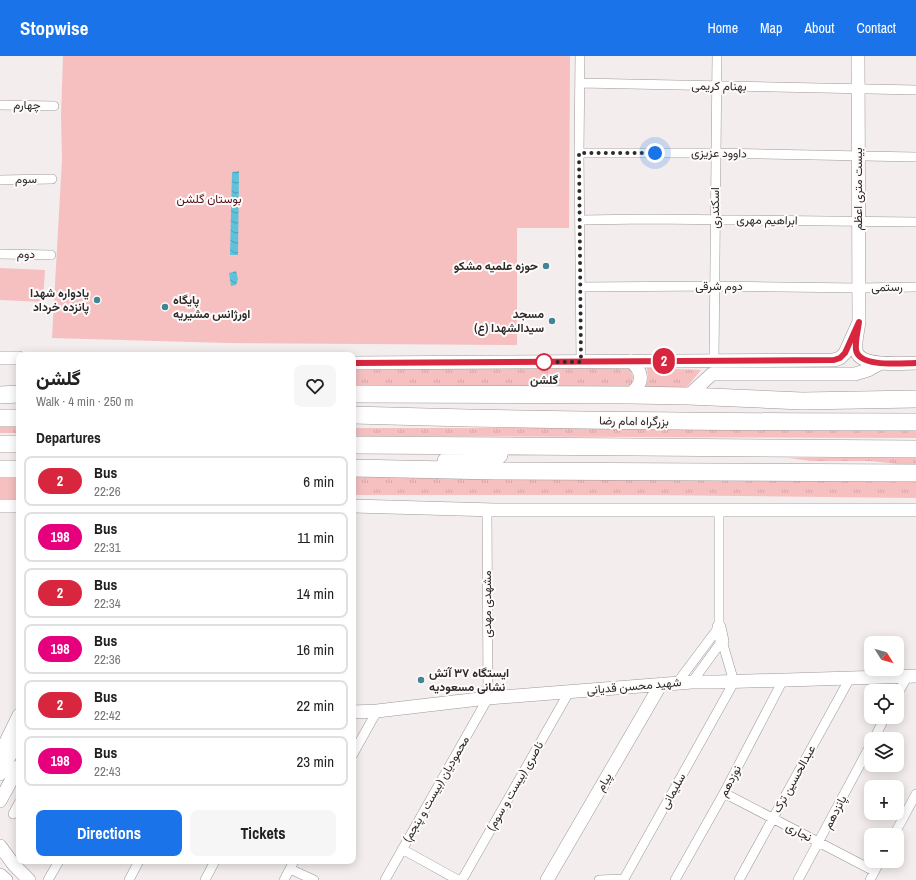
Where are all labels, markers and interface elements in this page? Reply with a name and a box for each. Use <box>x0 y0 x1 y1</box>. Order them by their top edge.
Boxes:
text: Stopwise <box>20 15 88 41</box>
text: Home <box>707 19 738 37</box>
text: Map <box>760 19 782 37</box>
text: About <box>804 19 834 37</box>
text: Contact <box>856 19 896 37</box>
street label: بهنام کریمی <box>691 78 747 94</box>
street label: چهارم <box>13 97 41 113</box>
your location <box>645 143 665 163</box>
street label: داوود عزیزی <box>691 145 747 161</box>
street label: بیست متری اعظم <box>850 147 866 231</box>
street label: سوم <box>15 171 37 187</box>
street label: اسکندری <box>707 187 723 229</box>
park label: بوستان گلشن <box>177 191 241 207</box>
street label: ابراهیم مهری <box>736 211 798 229</box>
street label: دوم <box>17 246 35 262</box>
place label: حوزه علمیه مشکو <box>454 258 538 274</box>
marker: حوزه علمیه مشکو <box>541 261 551 271</box>
street label: دوم شرقی <box>695 278 743 294</box>
street label: رستمی <box>871 279 903 295</box>
place label: یادواره شهدا پانزده خرداد <box>30 285 89 315</box>
place label: پایگاه اورژانس مشیریه <box>173 292 250 322</box>
marker: یادواره شهدا پانزده خرداد <box>92 295 102 305</box>
marker: پایگاه اورژانس مشیریه <box>160 302 170 312</box>
place label: مسجد سیدالشهدا (ع) <box>474 306 544 336</box>
marker: مسجد سیدالشهدا (ع) <box>547 316 557 326</box>
line badge: 2 <box>651 348 677 374</box>
text: 2 <box>661 352 667 370</box>
marker: گلشن <box>535 353 553 371</box>
text: گلشن <box>36 365 81 391</box>
button: heart <box>294 365 336 407</box>
place label: گلشن <box>530 372 559 388</box>
text: Walk · 4 min · 250 m <box>36 393 133 410</box>
street label: بزرگراه امام رضا <box>599 412 669 430</box>
text: Departures <box>36 427 101 448</box>
text: Bus <box>94 462 117 483</box>
text: 6 min <box>303 471 334 492</box>
text: 2 <box>57 472 63 490</box>
text: 22:26 <box>94 483 121 500</box>
text: Bus <box>94 518 117 539</box>
text: 11 min <box>297 527 334 548</box>
text: 198 <box>50 528 70 546</box>
text: 22:31 <box>94 539 121 556</box>
street label: مشهدی مهدی <box>479 570 495 638</box>
text: Bus <box>94 574 117 595</box>
text: 14 min <box>296 583 334 604</box>
text: 2 <box>57 584 63 602</box>
text: 22:34 <box>94 595 121 612</box>
text: Bus <box>94 630 117 651</box>
north arrow <box>864 636 904 676</box>
map controls <box>864 636 904 868</box>
text: 16 min <box>296 639 334 660</box>
text: 198 <box>50 640 70 658</box>
text: 22:36 <box>94 651 121 668</box>
place label: ایستگاه ۳۷ آتش نشانی مسعودیه <box>429 665 509 695</box>
street label: شهید محسن قدیانی <box>586 674 682 698</box>
marker: ایستگاه ۳۷ آتش نشانی مسعودیه <box>416 675 426 685</box>
button: locate <box>864 684 904 724</box>
text: Bus <box>94 686 117 707</box>
text: 22 min <box>296 695 334 716</box>
text: 2 <box>57 696 63 714</box>
text: 22:42 <box>94 707 121 724</box>
button: layers <box>864 732 904 772</box>
street label: محمودیان (بیست و پنجم) <box>399 733 473 845</box>
street label: ناصری (بیست و سوم) <box>483 738 547 834</box>
text: Bus <box>94 742 117 763</box>
street label: عبدالحسین ترک <box>769 742 819 816</box>
text: 23 min <box>296 751 334 772</box>
text: 198 <box>50 752 70 770</box>
street label: نوزدهم <box>715 762 745 800</box>
text: 22:43 <box>94 763 121 780</box>
street label: پیام <box>592 770 616 794</box>
street label: سلیمانی <box>657 770 689 812</box>
button: + <box>864 780 904 820</box>
street label: پانزدهم <box>820 792 851 832</box>
button: Directions <box>36 810 182 856</box>
button: Tickets <box>190 810 336 856</box>
street label: نجاری <box>783 819 815 845</box>
button: − <box>864 828 904 868</box>

